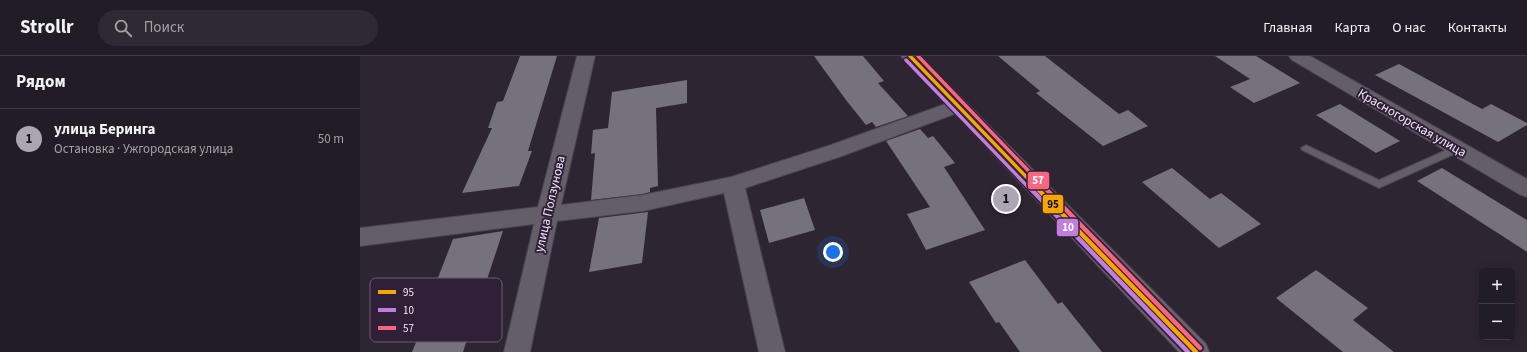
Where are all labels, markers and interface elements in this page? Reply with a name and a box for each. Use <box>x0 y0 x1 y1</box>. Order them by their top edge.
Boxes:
search box <box>98 10 378 46</box>
text: Strollr <box>20 14 74 41</box>
icon: search <box>112 17 134 39</box>
text: Поиск <box>144 17 184 38</box>
text: Главная <box>1263 18 1312 38</box>
text: Карта <box>1334 18 1370 38</box>
text: О нас <box>1392 18 1426 38</box>
text: Контакты <box>1448 18 1507 38</box>
text: Рядом <box>16 70 66 94</box>
street label: Красногорская улица <box>1354 85 1470 161</box>
text: улица Беринга <box>54 119 156 140</box>
text: 1 <box>26 130 32 148</box>
text: 50 m <box>318 130 344 148</box>
text: Остановка · Ужгородская улица <box>54 140 233 158</box>
street label: улица Ползунова <box>530 154 570 254</box>
line badge: 57 <box>1027 171 1050 190</box>
text: 57 <box>1032 173 1044 188</box>
pin: 1 <box>993 184 1019 214</box>
line badge: 95 <box>1042 194 1064 214</box>
text: 95 <box>1047 197 1059 212</box>
line badge: 10 <box>1056 218 1079 237</box>
text: 10 <box>1062 220 1074 235</box>
your location <box>823 242 843 262</box>
map controls <box>1479 268 1515 340</box>
button: + <box>1479 268 1515 304</box>
legend <box>370 278 502 342</box>
text: 95 <box>403 285 414 300</box>
text: 10 <box>403 303 414 318</box>
button: − <box>1479 304 1515 340</box>
text: 57 <box>403 321 414 336</box>

